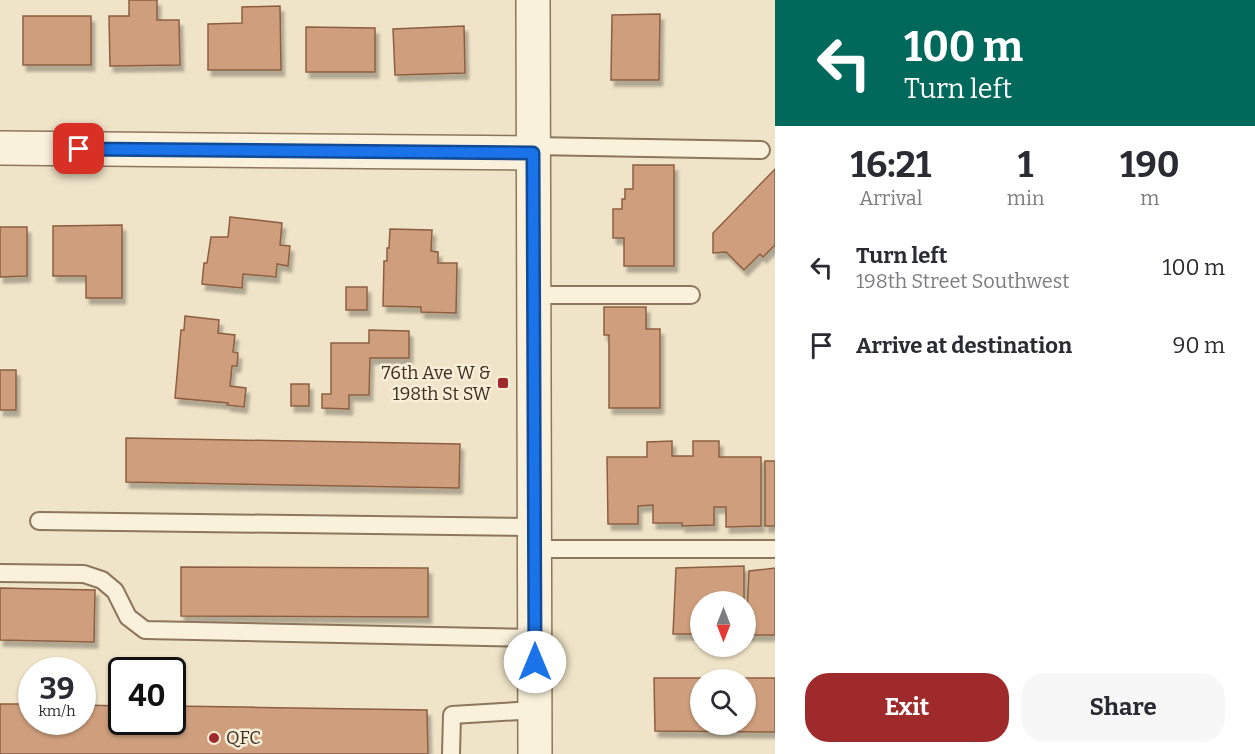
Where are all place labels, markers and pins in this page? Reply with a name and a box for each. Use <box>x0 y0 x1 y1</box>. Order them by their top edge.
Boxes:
pin <box>53 123 104 174</box>
place label: 76th Ave W & 198th St SW <box>382 362 492 405</box>
marker: 76th Ave W & 198th St SW <box>496 376 510 390</box>
place label: QFC <box>226 727 261 749</box>
marker: QFC <box>207 731 221 745</box>

